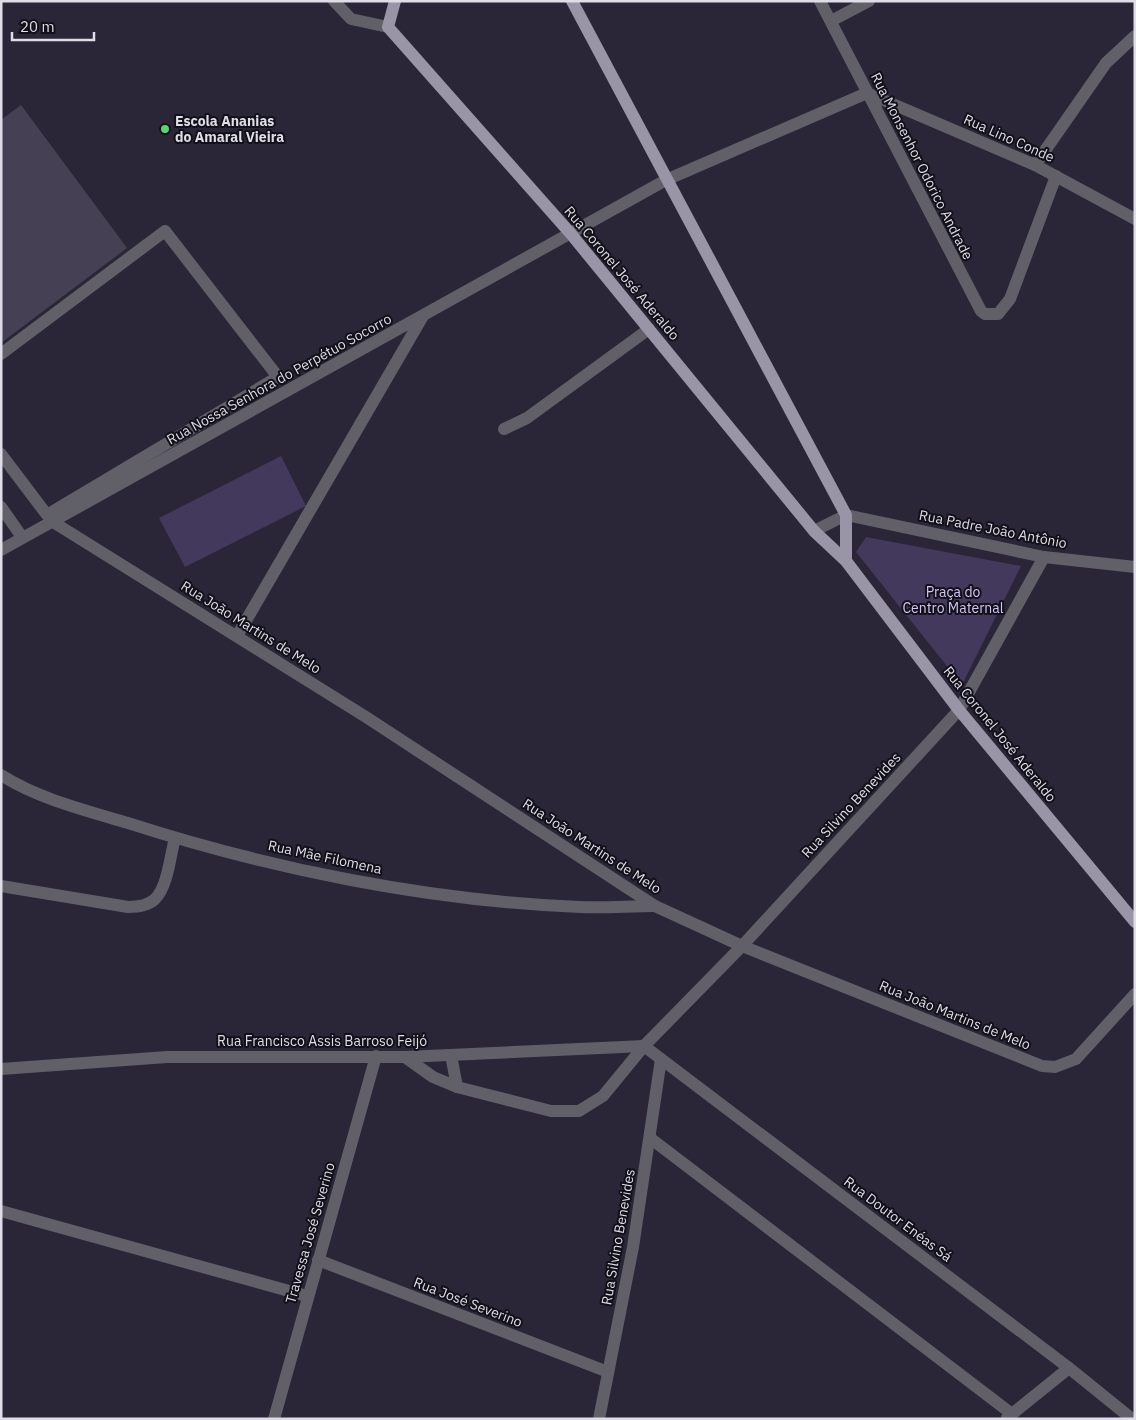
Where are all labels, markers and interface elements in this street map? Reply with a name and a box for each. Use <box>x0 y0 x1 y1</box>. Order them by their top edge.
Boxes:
scale bar <box>12 10 95 42</box>
text: 20 m <box>20 17 55 36</box>
street label: Rua Monsenhor Odorico Andrade <box>867 69 977 263</box>
street label: Rua Lino Conde <box>961 110 1058 166</box>
place label: Escola Ananias do Amaral Vieira <box>175 112 284 146</box>
marker: Escola Ananias do Amaral Vieira <box>159 123 171 135</box>
street label: Rua Coronel José Aderaldo <box>561 202 684 344</box>
street label: Rua Nossa Senhora do Perpétuo Socorro <box>164 309 395 448</box>
street label: Rua Padre João Antônio <box>918 506 1069 552</box>
street label: Rua João Martins de Melo <box>178 577 324 678</box>
park label: Praça do Centro Maternal <box>902 583 1004 617</box>
street label: Rua Coronel José Aderaldo <box>940 662 1061 806</box>
street label: Rua Silvino Benevides <box>797 748 905 862</box>
street label: Rua João Martins de Melo <box>519 794 665 898</box>
street label: Rua Mãe Filomena <box>266 836 384 878</box>
street label: Rua João Martins de Melo <box>877 976 1033 1054</box>
street label: Rua Francisco Assis Barroso Feijó <box>217 1032 427 1050</box>
street label: Travessa José Severino <box>281 1160 339 1306</box>
street label: Rua Silvino Benevides <box>597 1167 639 1306</box>
street label: Rua Doutor Enéas Sá <box>840 1172 956 1266</box>
street label: Rua José Severino <box>411 1273 525 1331</box>

